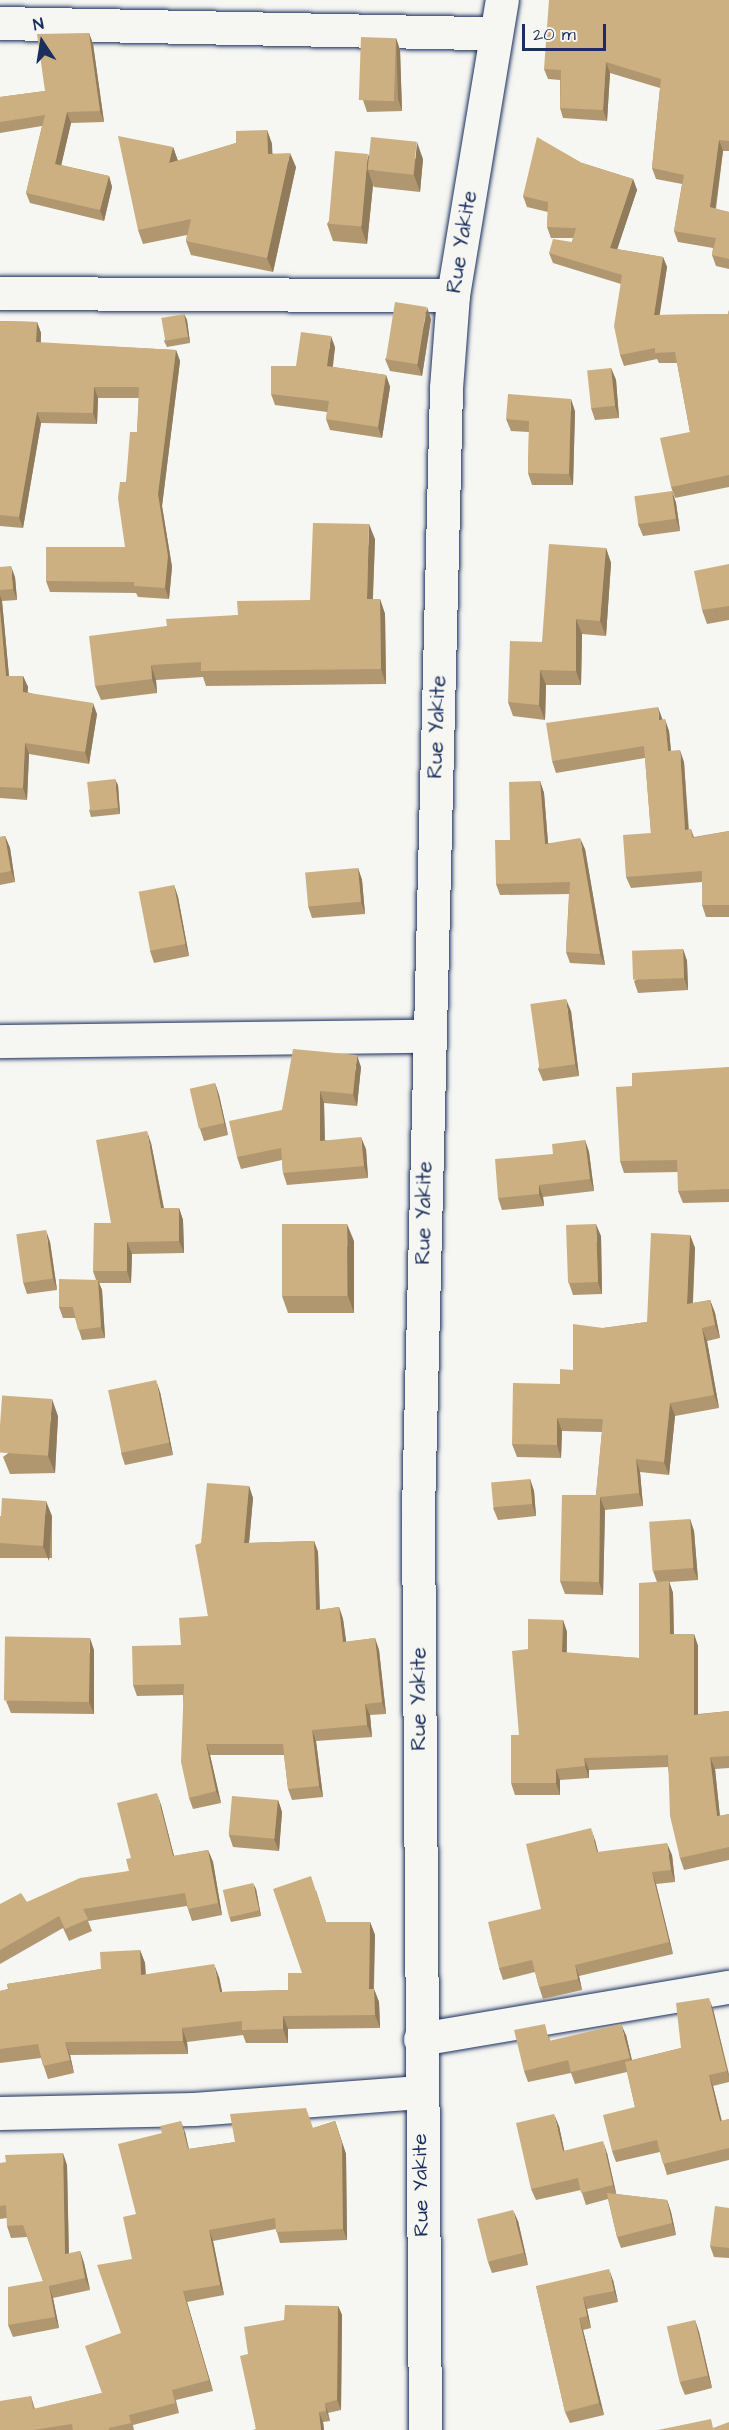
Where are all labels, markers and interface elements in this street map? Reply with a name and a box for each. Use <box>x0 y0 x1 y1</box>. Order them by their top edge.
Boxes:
north arrow <box>12 12 72 72</box>
scale bar <box>525 12 609 50</box>
text: N <box>31 13 45 36</box>
text: 20 m <box>533 22 576 47</box>
street label: Rue Yakite <box>441 189 483 295</box>
street label: Rue Yakite <box>423 675 451 779</box>
street label: Rue Yakite <box>411 1161 437 1265</box>
street label: Rue Yakite <box>406 1647 432 1751</box>
street label: Rue Yakite <box>408 2133 434 2237</box>

